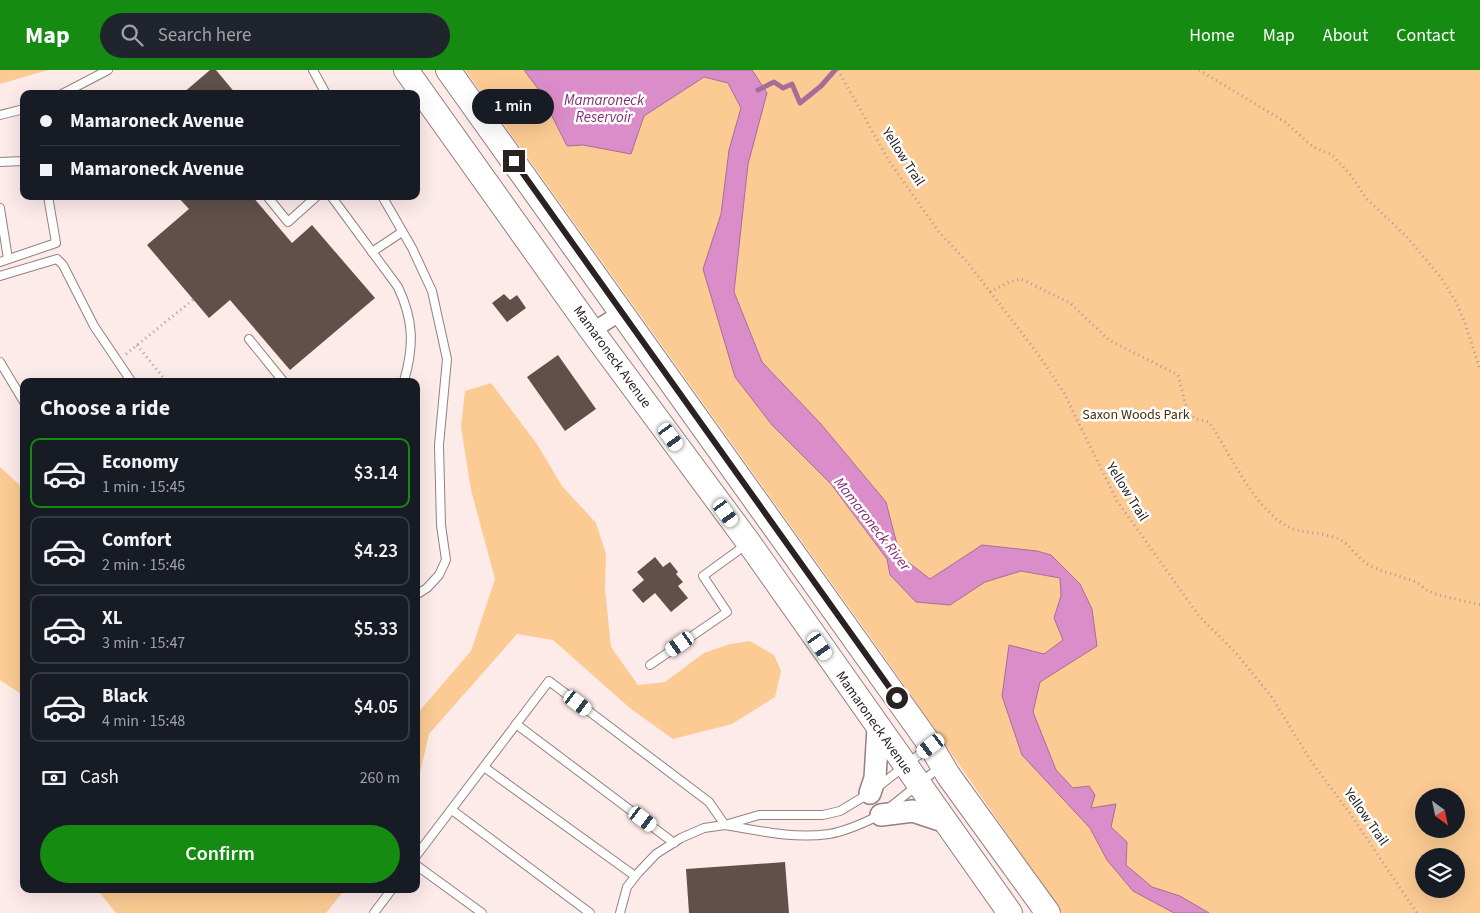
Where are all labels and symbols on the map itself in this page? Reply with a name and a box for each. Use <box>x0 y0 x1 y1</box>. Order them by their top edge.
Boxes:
callout: 1 min <box>473 88 555 124</box>
water label: Mamaroneck Reservoir <box>564 90 645 128</box>
street label: Yellow Trail <box>876 123 930 190</box>
route end <box>503 150 525 172</box>
street label: Mamaroneck Avenue <box>568 302 656 412</box>
park label: Saxon Woods Park <box>1082 405 1190 425</box>
car <box>656 420 685 454</box>
street label: Yellow Trail <box>1100 458 1153 526</box>
water label: Mamaroneck River <box>829 473 916 576</box>
car <box>711 496 740 530</box>
car <box>663 629 696 659</box>
car <box>805 629 834 663</box>
street label: Mamaroneck Avenue <box>831 667 917 779</box>
route start <box>886 687 908 709</box>
car <box>561 688 594 718</box>
car <box>914 731 947 761</box>
street label: Yellow Trail <box>1338 783 1393 850</box>
north arrow <box>1415 788 1465 838</box>
car <box>626 804 659 834</box>

